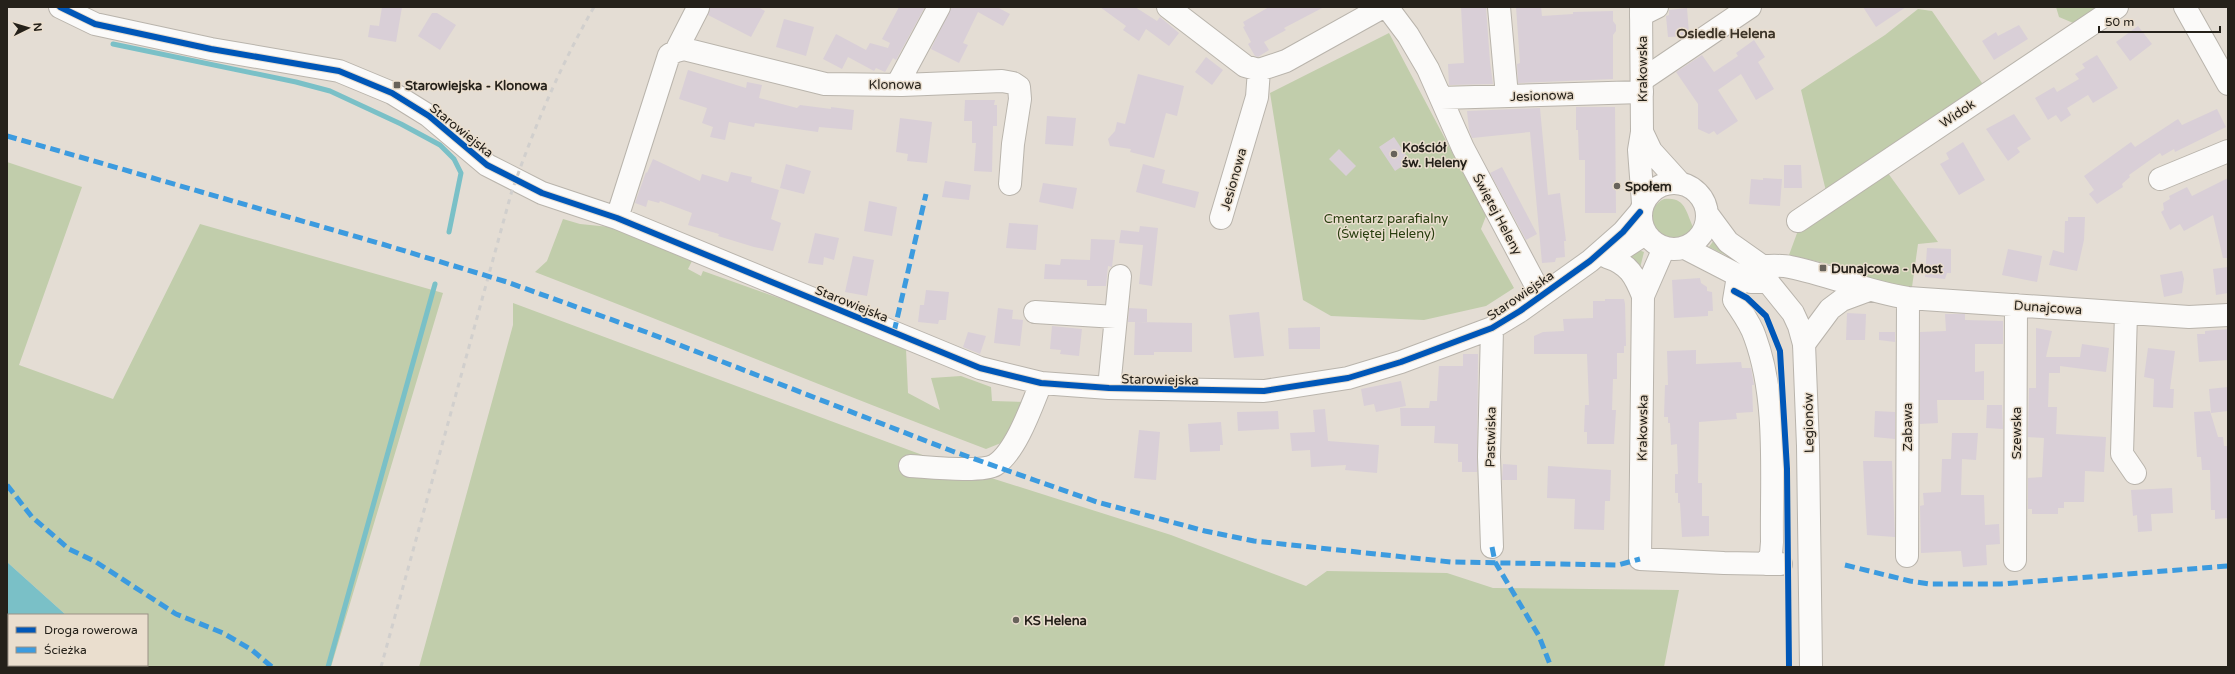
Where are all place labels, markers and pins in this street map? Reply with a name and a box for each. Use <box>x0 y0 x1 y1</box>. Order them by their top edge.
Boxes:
place label: Starowiejska - Klonowa <box>405 78 547 94</box>
marker: Starowiejska - Klonowa <box>392 80 402 90</box>
place label: Kościół św. Heleny <box>1402 140 1467 171</box>
marker: Kościół św. Heleny <box>1389 149 1399 159</box>
place label: Społem <box>1625 179 1672 195</box>
marker: Społem <box>1612 181 1622 191</box>
place label: Dunajcowa - Most <box>1831 261 1943 277</box>
marker: Dunajcowa - Most <box>1818 263 1828 273</box>
place label: KS Helena <box>1024 613 1087 629</box>
marker: KS Helena <box>1011 615 1021 625</box>

